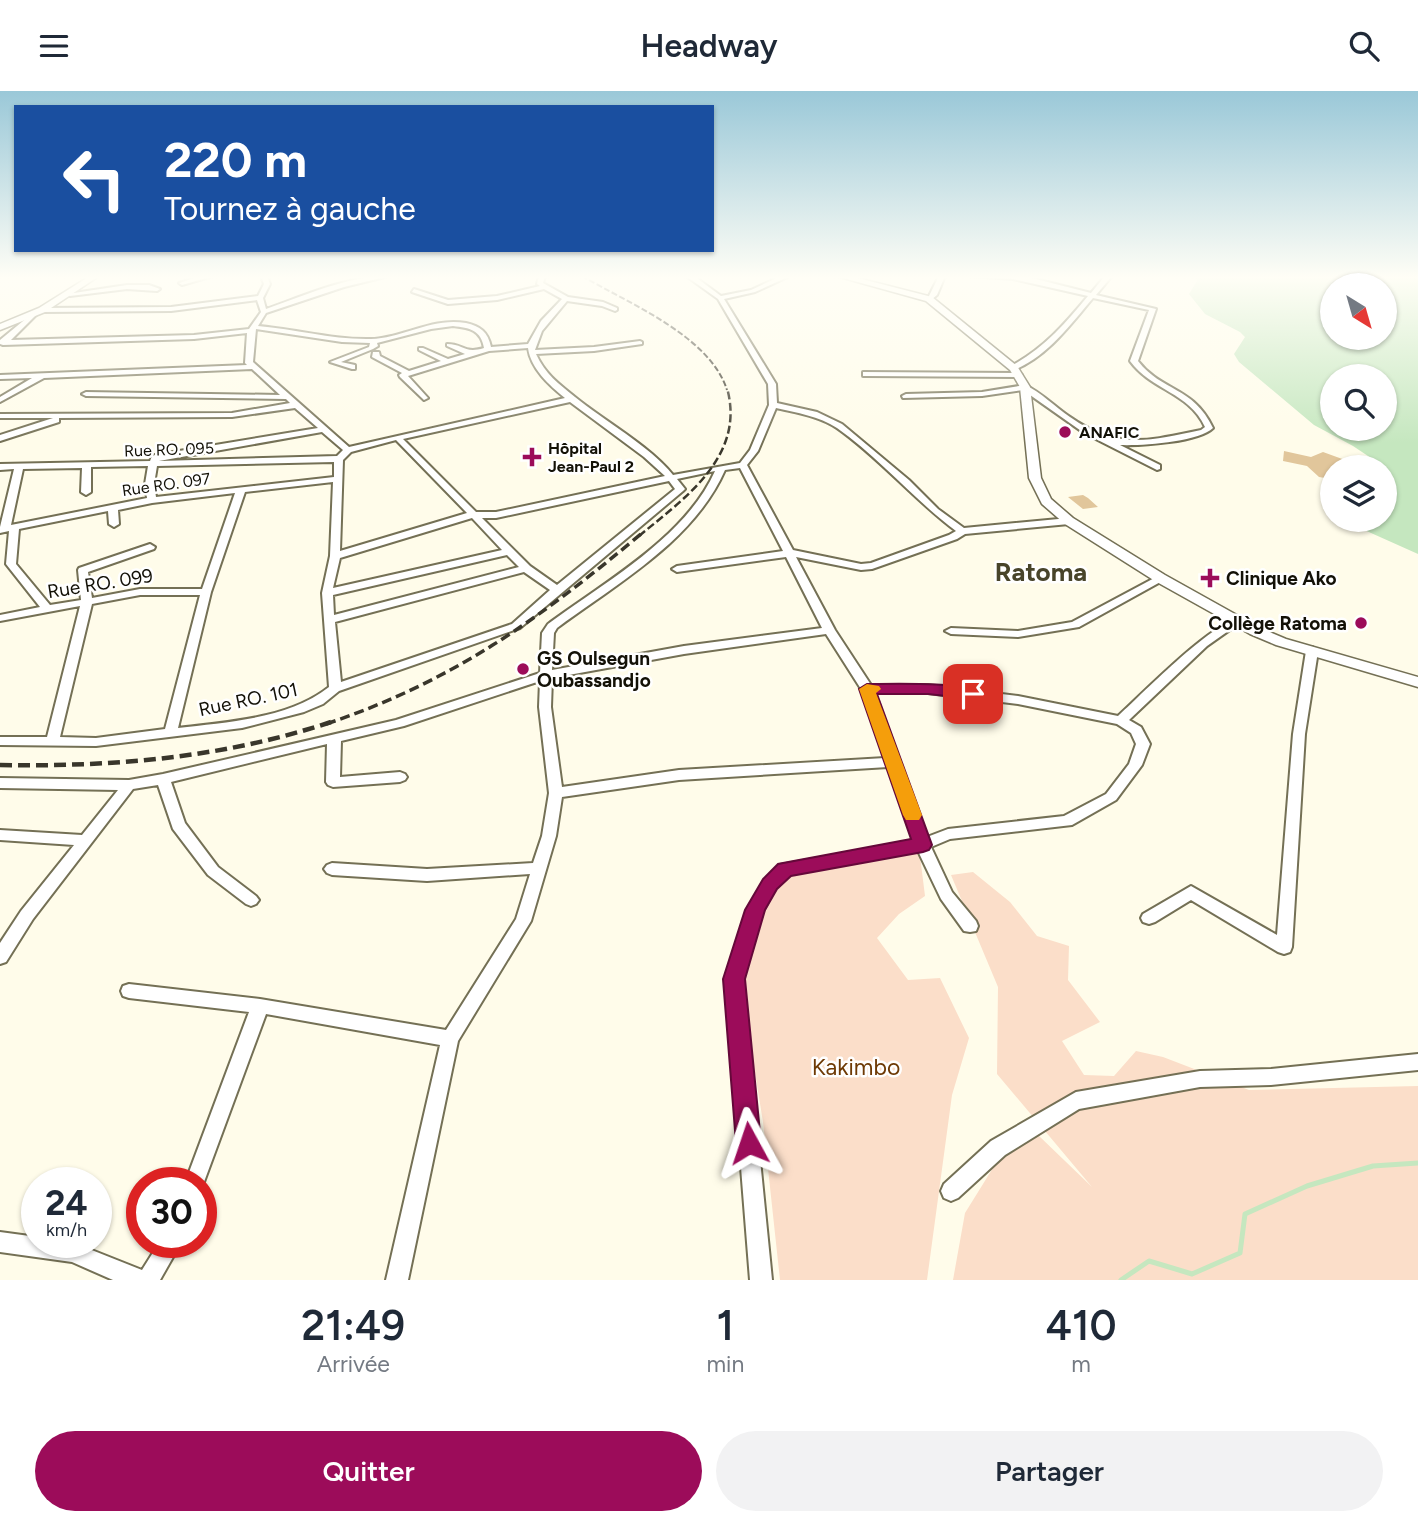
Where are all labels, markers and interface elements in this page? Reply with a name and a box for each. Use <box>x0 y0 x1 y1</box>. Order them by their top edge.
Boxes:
icon: menu <box>35 27 73 65</box>
text: Headway <box>640 27 778 65</box>
icon: search <box>1345 27 1383 65</box>
text: 220 m <box>164 130 307 189</box>
icon: left <box>49 133 140 224</box>
text: Tournez à gauche <box>164 190 416 228</box>
north arrow <box>1320 273 1396 350</box>
map controls <box>1320 273 1397 532</box>
button: search <box>1320 364 1397 441</box>
place label: ANAFIC <box>1079 423 1140 442</box>
marker: ANAFIC <box>1057 424 1073 440</box>
street label: Rue RO. 095 <box>124 438 214 461</box>
place label: Hôpital Jean-Paul 2 <box>548 439 634 476</box>
marker: Hôpital Jean-Paul 2 <box>522 447 542 467</box>
button: layers <box>1320 455 1397 532</box>
street label: Rue RO. 097 <box>121 469 212 500</box>
district label: Ratoma <box>995 556 1087 588</box>
street label: Rue RO. 099 <box>46 564 154 603</box>
place label: Clinique Ako <box>1226 567 1337 590</box>
marker: Clinique Ako <box>1200 568 1220 588</box>
place label: Collège Ratoma <box>1208 612 1347 635</box>
marker: Collège Ratoma <box>1353 615 1369 631</box>
place label: GS Oulsegun Oubassandjo <box>537 647 651 692</box>
marker: GS Oulsegun Oubassandjo <box>515 661 531 677</box>
pin <box>943 664 1003 724</box>
icon: arrive <box>954 675 992 713</box>
street label: Rue RO. 101 <box>196 678 300 721</box>
park label: Kakimbo <box>812 1053 900 1081</box>
position arrow <box>712 1106 786 1180</box>
speed limit sign: 30 <box>126 1167 217 1258</box>
text: 24 <box>45 1182 88 1224</box>
text: km/h <box>46 1219 87 1241</box>
text: 21:49 <box>301 1300 405 1351</box>
text: 1 <box>717 1300 734 1351</box>
text: 410 <box>1046 1300 1117 1351</box>
text: Arrivée <box>317 1350 390 1378</box>
text: min <box>707 1350 744 1378</box>
text: m <box>1071 1350 1091 1378</box>
button: Quitter <box>35 1431 702 1511</box>
button: Partager <box>716 1431 1383 1511</box>

